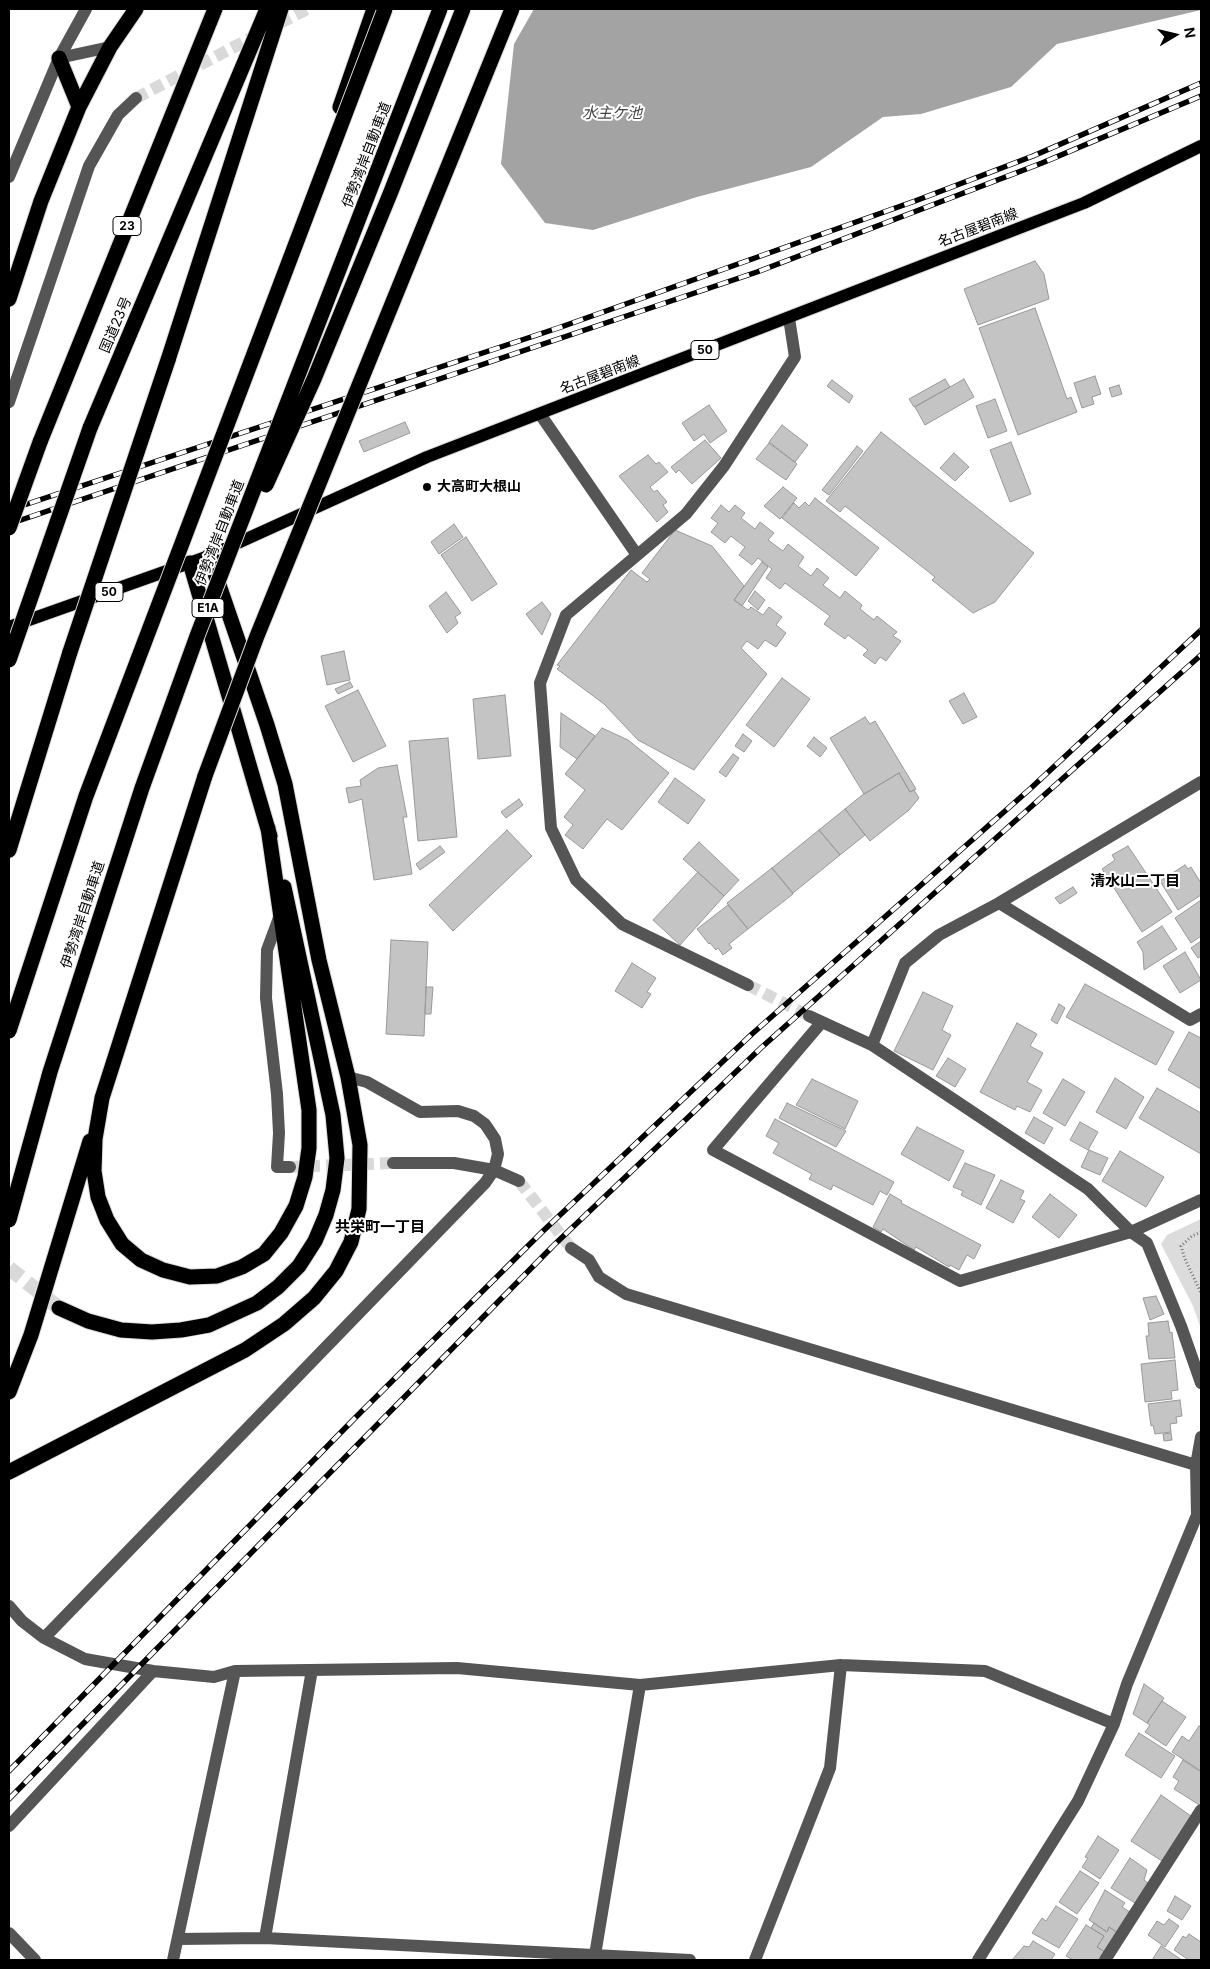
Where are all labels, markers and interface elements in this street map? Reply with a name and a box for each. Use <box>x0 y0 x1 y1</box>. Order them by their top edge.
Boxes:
north arrow <box>1150 10 1200 60</box>
text: N <box>1181 26 1200 39</box>
street label: 伊勢湾岸自動車道 <box>339 100 395 210</box>
water label: 水主ケ池 <box>582 104 642 122</box>
street label: 名古屋碧南線 <box>936 205 1020 251</box>
road number: 23 <box>113 217 141 236</box>
street label: 国道23号 <box>97 294 135 356</box>
road number: 50 <box>691 340 719 360</box>
street label: 名古屋碧南線 <box>558 352 642 398</box>
street label: 伊勢湾岸自動車道 <box>192 478 248 588</box>
place label: 大高町大根山 <box>437 479 521 495</box>
marker: 大高町大根山 <box>421 481 433 493</box>
road number: 50 <box>95 582 123 602</box>
road number: E1A <box>192 598 224 618</box>
street label: 伊勢湾岸自動車道 <box>58 859 108 971</box>
district label: 清水山二丁目 <box>1090 872 1180 890</box>
district label: 共栄町一丁目 <box>335 1218 425 1236</box>

